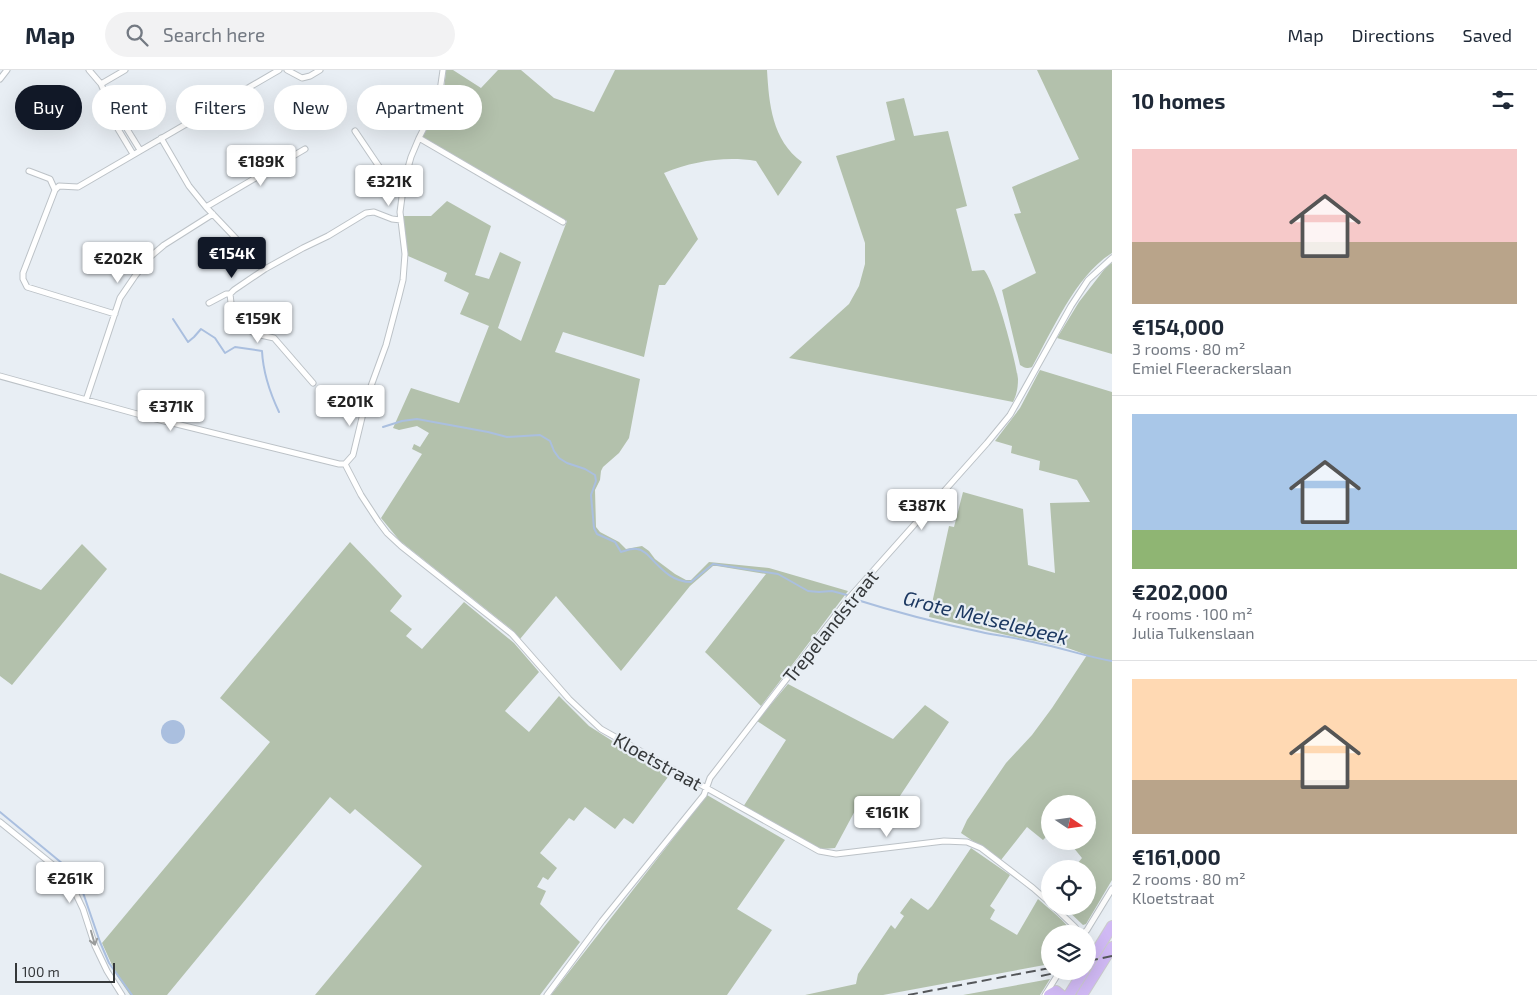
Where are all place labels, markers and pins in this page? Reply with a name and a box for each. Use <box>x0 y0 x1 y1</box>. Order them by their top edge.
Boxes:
pin: €189K <box>226 144 296 187</box>
pin: €321K <box>354 164 424 207</box>
pin: €154K <box>197 236 267 279</box>
pin: €202K <box>83 242 153 284</box>
pin: €159K <box>223 302 293 344</box>
pin: €201K <box>315 384 385 427</box>
pin: €371K <box>136 390 206 432</box>
pin: €387K <box>887 488 957 531</box>
pin: €161K <box>852 796 922 838</box>
pin: €261K <box>35 862 105 904</box>

